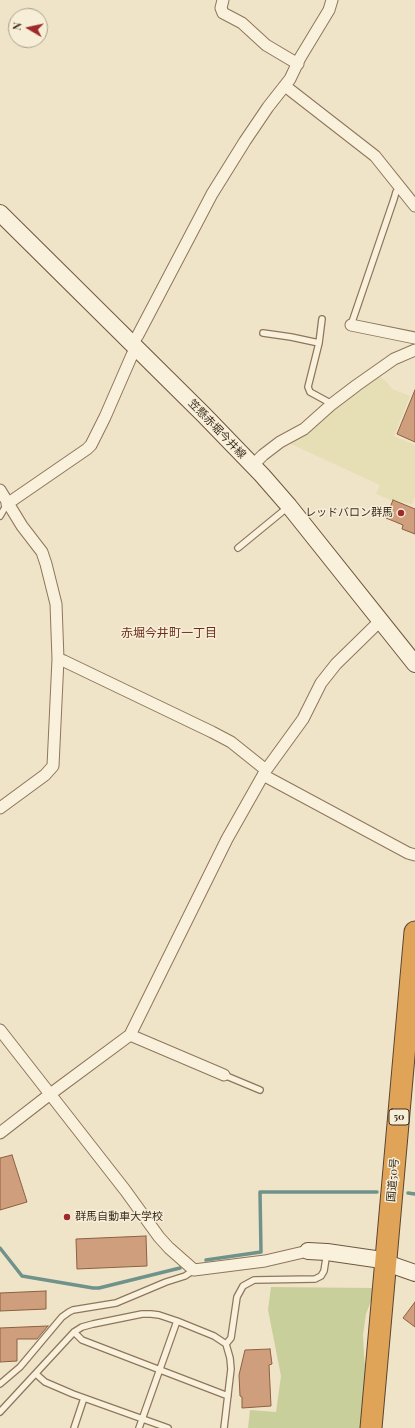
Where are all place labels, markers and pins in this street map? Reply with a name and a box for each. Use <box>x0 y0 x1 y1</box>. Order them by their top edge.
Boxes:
place label: レッドバロン群馬 <box>305 506 393 520</box>
marker: レッドバロン群馬 <box>396 508 406 518</box>
place label: 群馬自動車大学校 <box>75 1210 163 1224</box>
marker: 群馬自動車大学校 <box>62 1212 72 1222</box>

